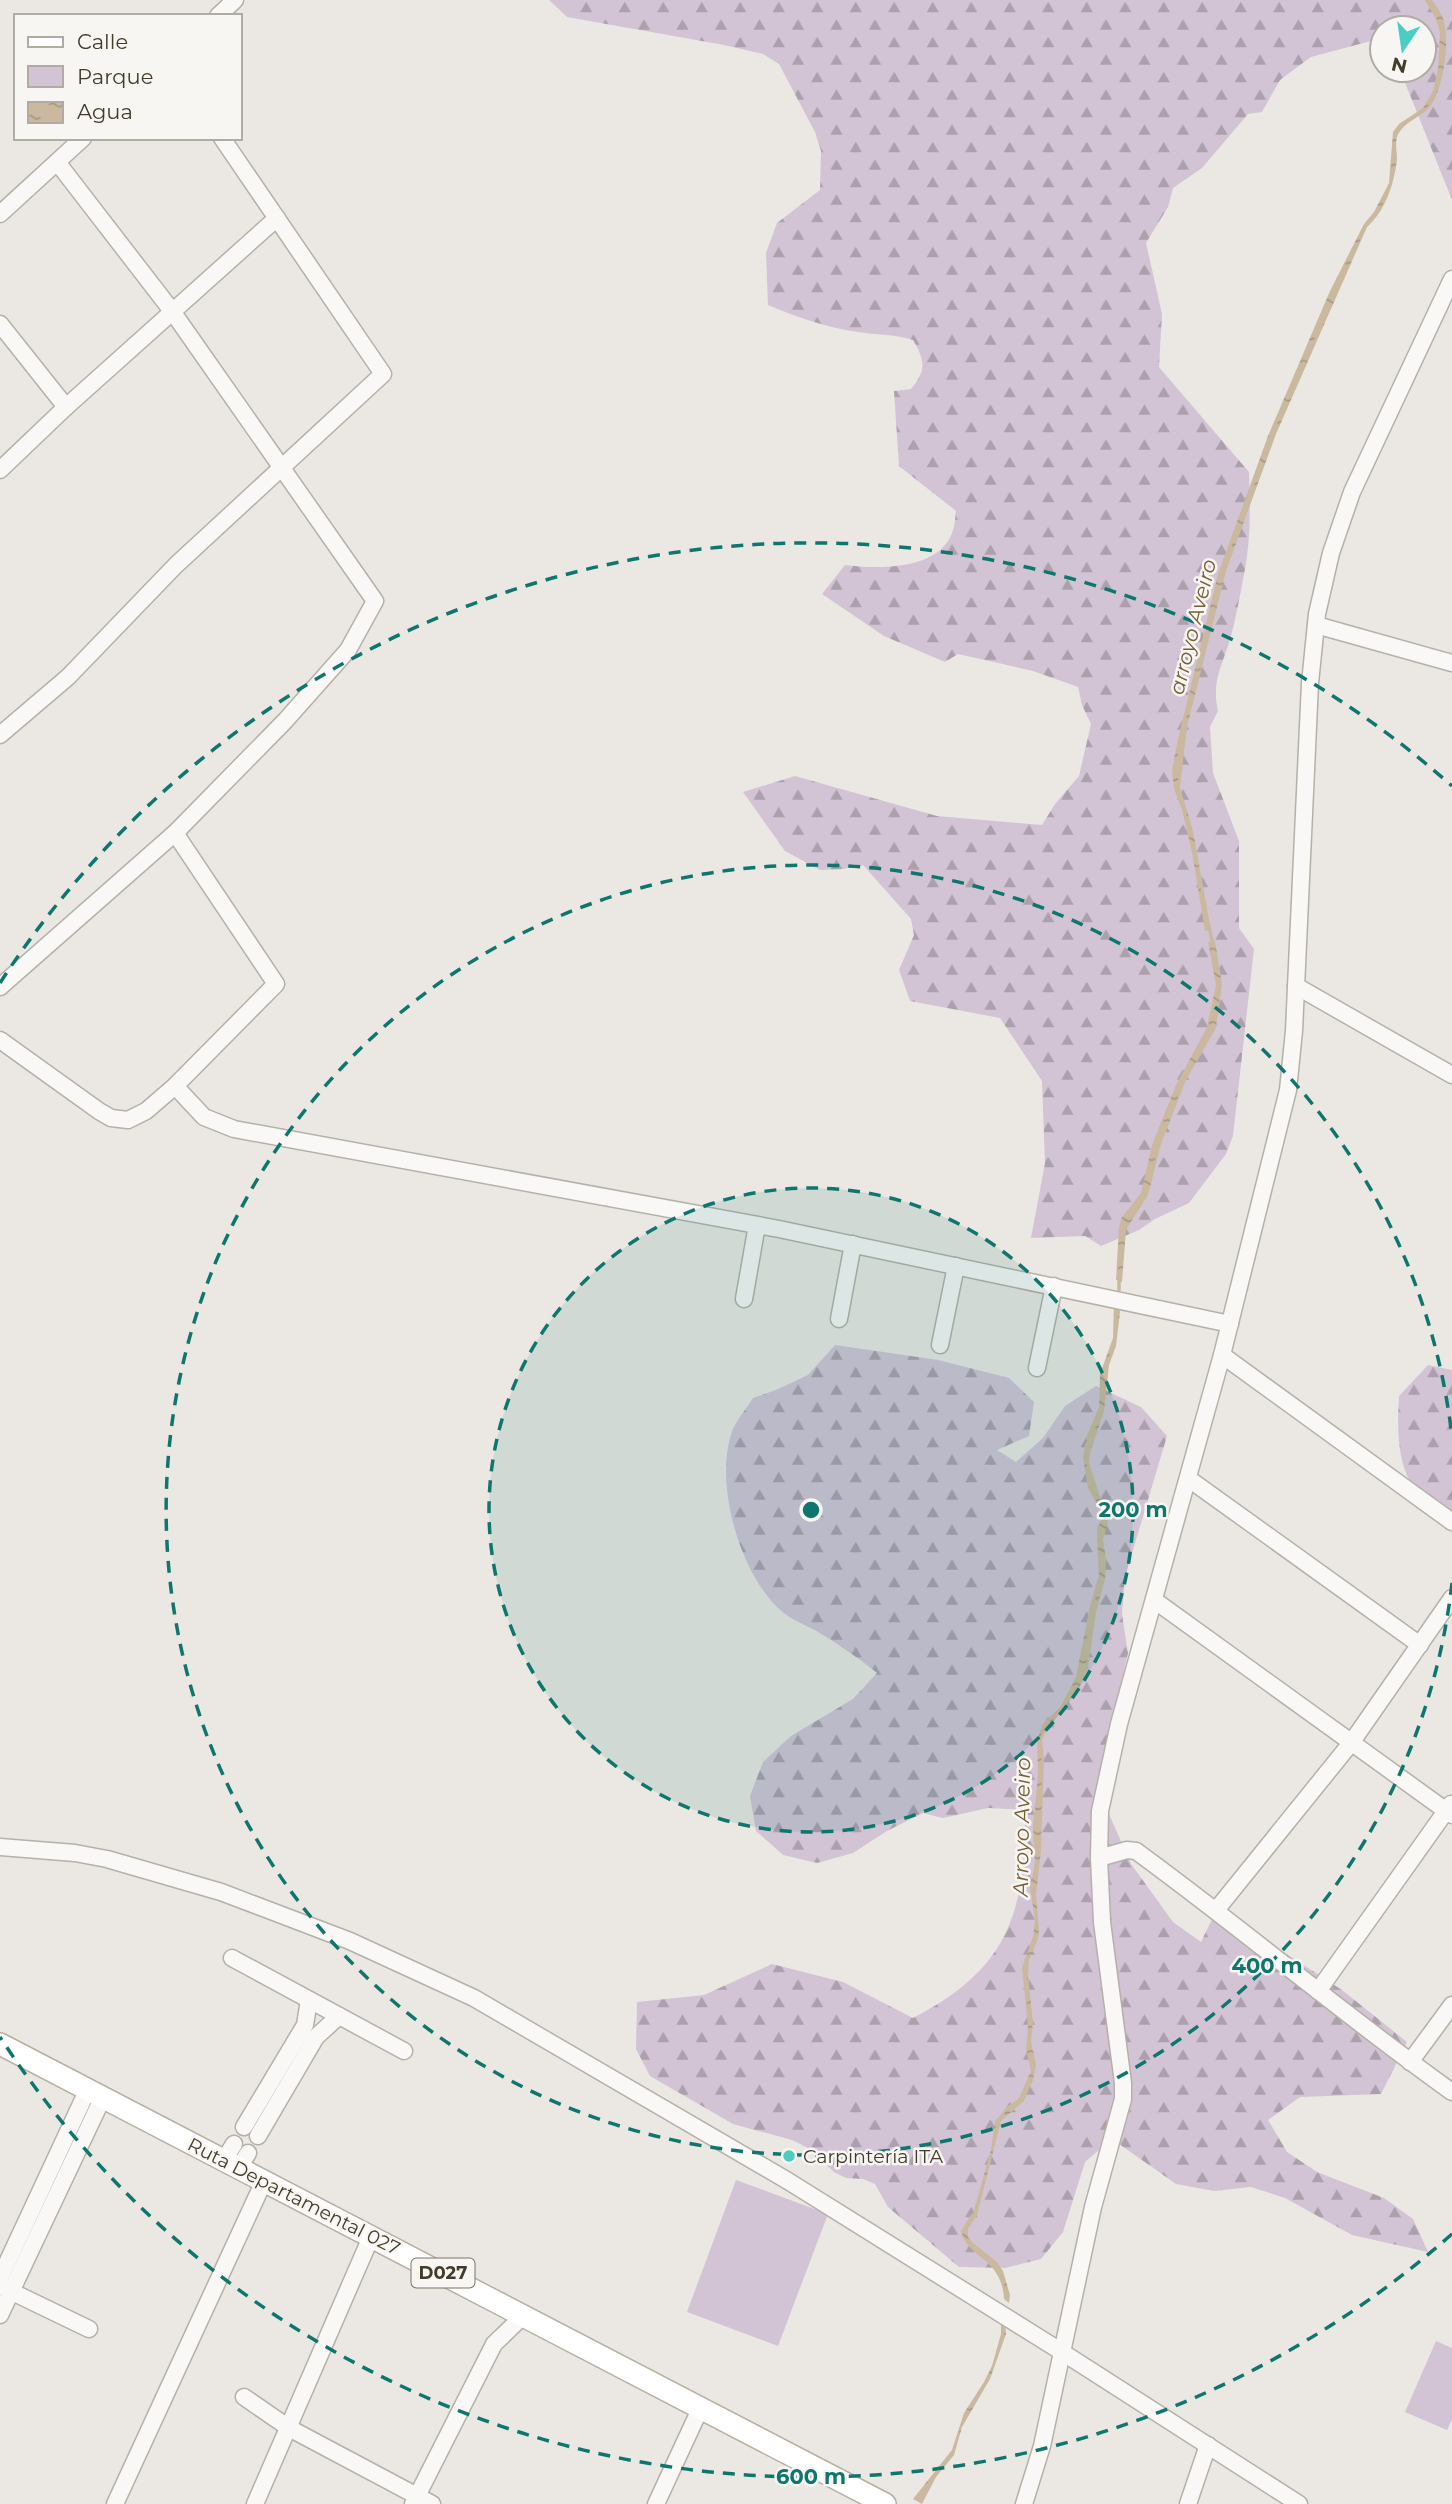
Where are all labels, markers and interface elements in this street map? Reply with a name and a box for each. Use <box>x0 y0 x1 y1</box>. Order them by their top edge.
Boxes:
legend <box>14 14 242 140</box>
north arrow <box>1368 14 1438 84</box>
text: Calle <box>77 29 128 54</box>
text: N <box>1389 52 1409 78</box>
text: Parque <box>77 64 153 89</box>
text: Agua <box>77 99 133 124</box>
water label: arroyo Aveiro <box>1164 557 1221 697</box>
text: 200 m <box>1099 1497 1167 1522</box>
centre of rings <box>799 1498 823 1522</box>
water label: Arroyo Aveiro <box>1008 1757 1035 1899</box>
text: 400 m <box>1232 1953 1302 1978</box>
street label: Ruta Departamental 027 <box>184 2133 404 2260</box>
place label: Carpintería ITA <box>803 2145 943 2168</box>
marker: Carpintería ITA <box>781 2148 797 2164</box>
road number: D027 <box>412 2258 474 2288</box>
text: 600 m <box>776 2464 846 2489</box>

